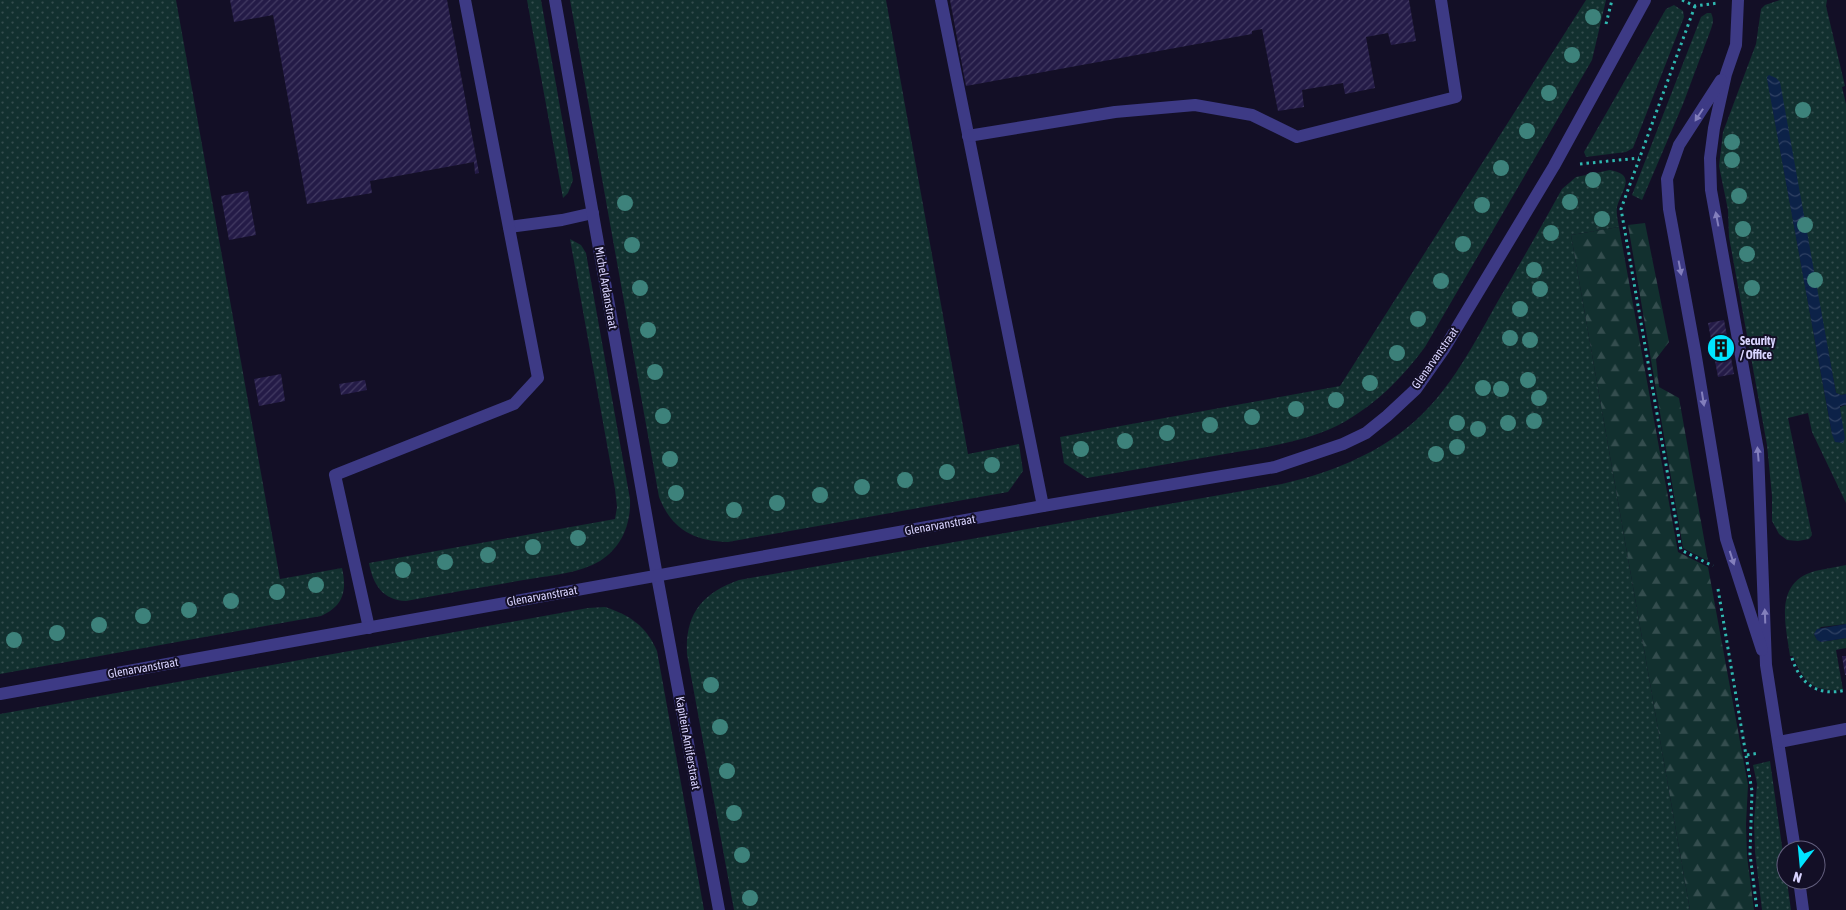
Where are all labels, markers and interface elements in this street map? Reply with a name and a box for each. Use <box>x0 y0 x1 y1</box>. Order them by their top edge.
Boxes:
one-way arrow <box>1694 108 1704 122</box>
one-way arrow <box>1712 210 1720 226</box>
street label: Michel Ardanstraat <box>592 246 620 331</box>
one-way arrow <box>1676 261 1684 277</box>
street label: Glenarvanstraat <box>1409 324 1462 391</box>
building icon: Security / Office <box>1706 333 1736 363</box>
place label: Security / Office <box>1740 334 1775 362</box>
one-way arrow <box>1699 391 1707 407</box>
one-way arrow <box>1753 445 1761 461</box>
street label: Glenarvanstraat <box>904 512 977 538</box>
one-way arrow <box>1729 551 1736 566</box>
street label: Glenarvanstraat <box>506 583 579 609</box>
one-way arrow <box>1760 608 1768 624</box>
street label: Glenarvanstraat <box>107 655 180 681</box>
street label: Kapitein Antiferstraat <box>673 695 703 791</box>
north arrow <box>1776 840 1826 890</box>
text: N <box>1791 869 1804 886</box>

